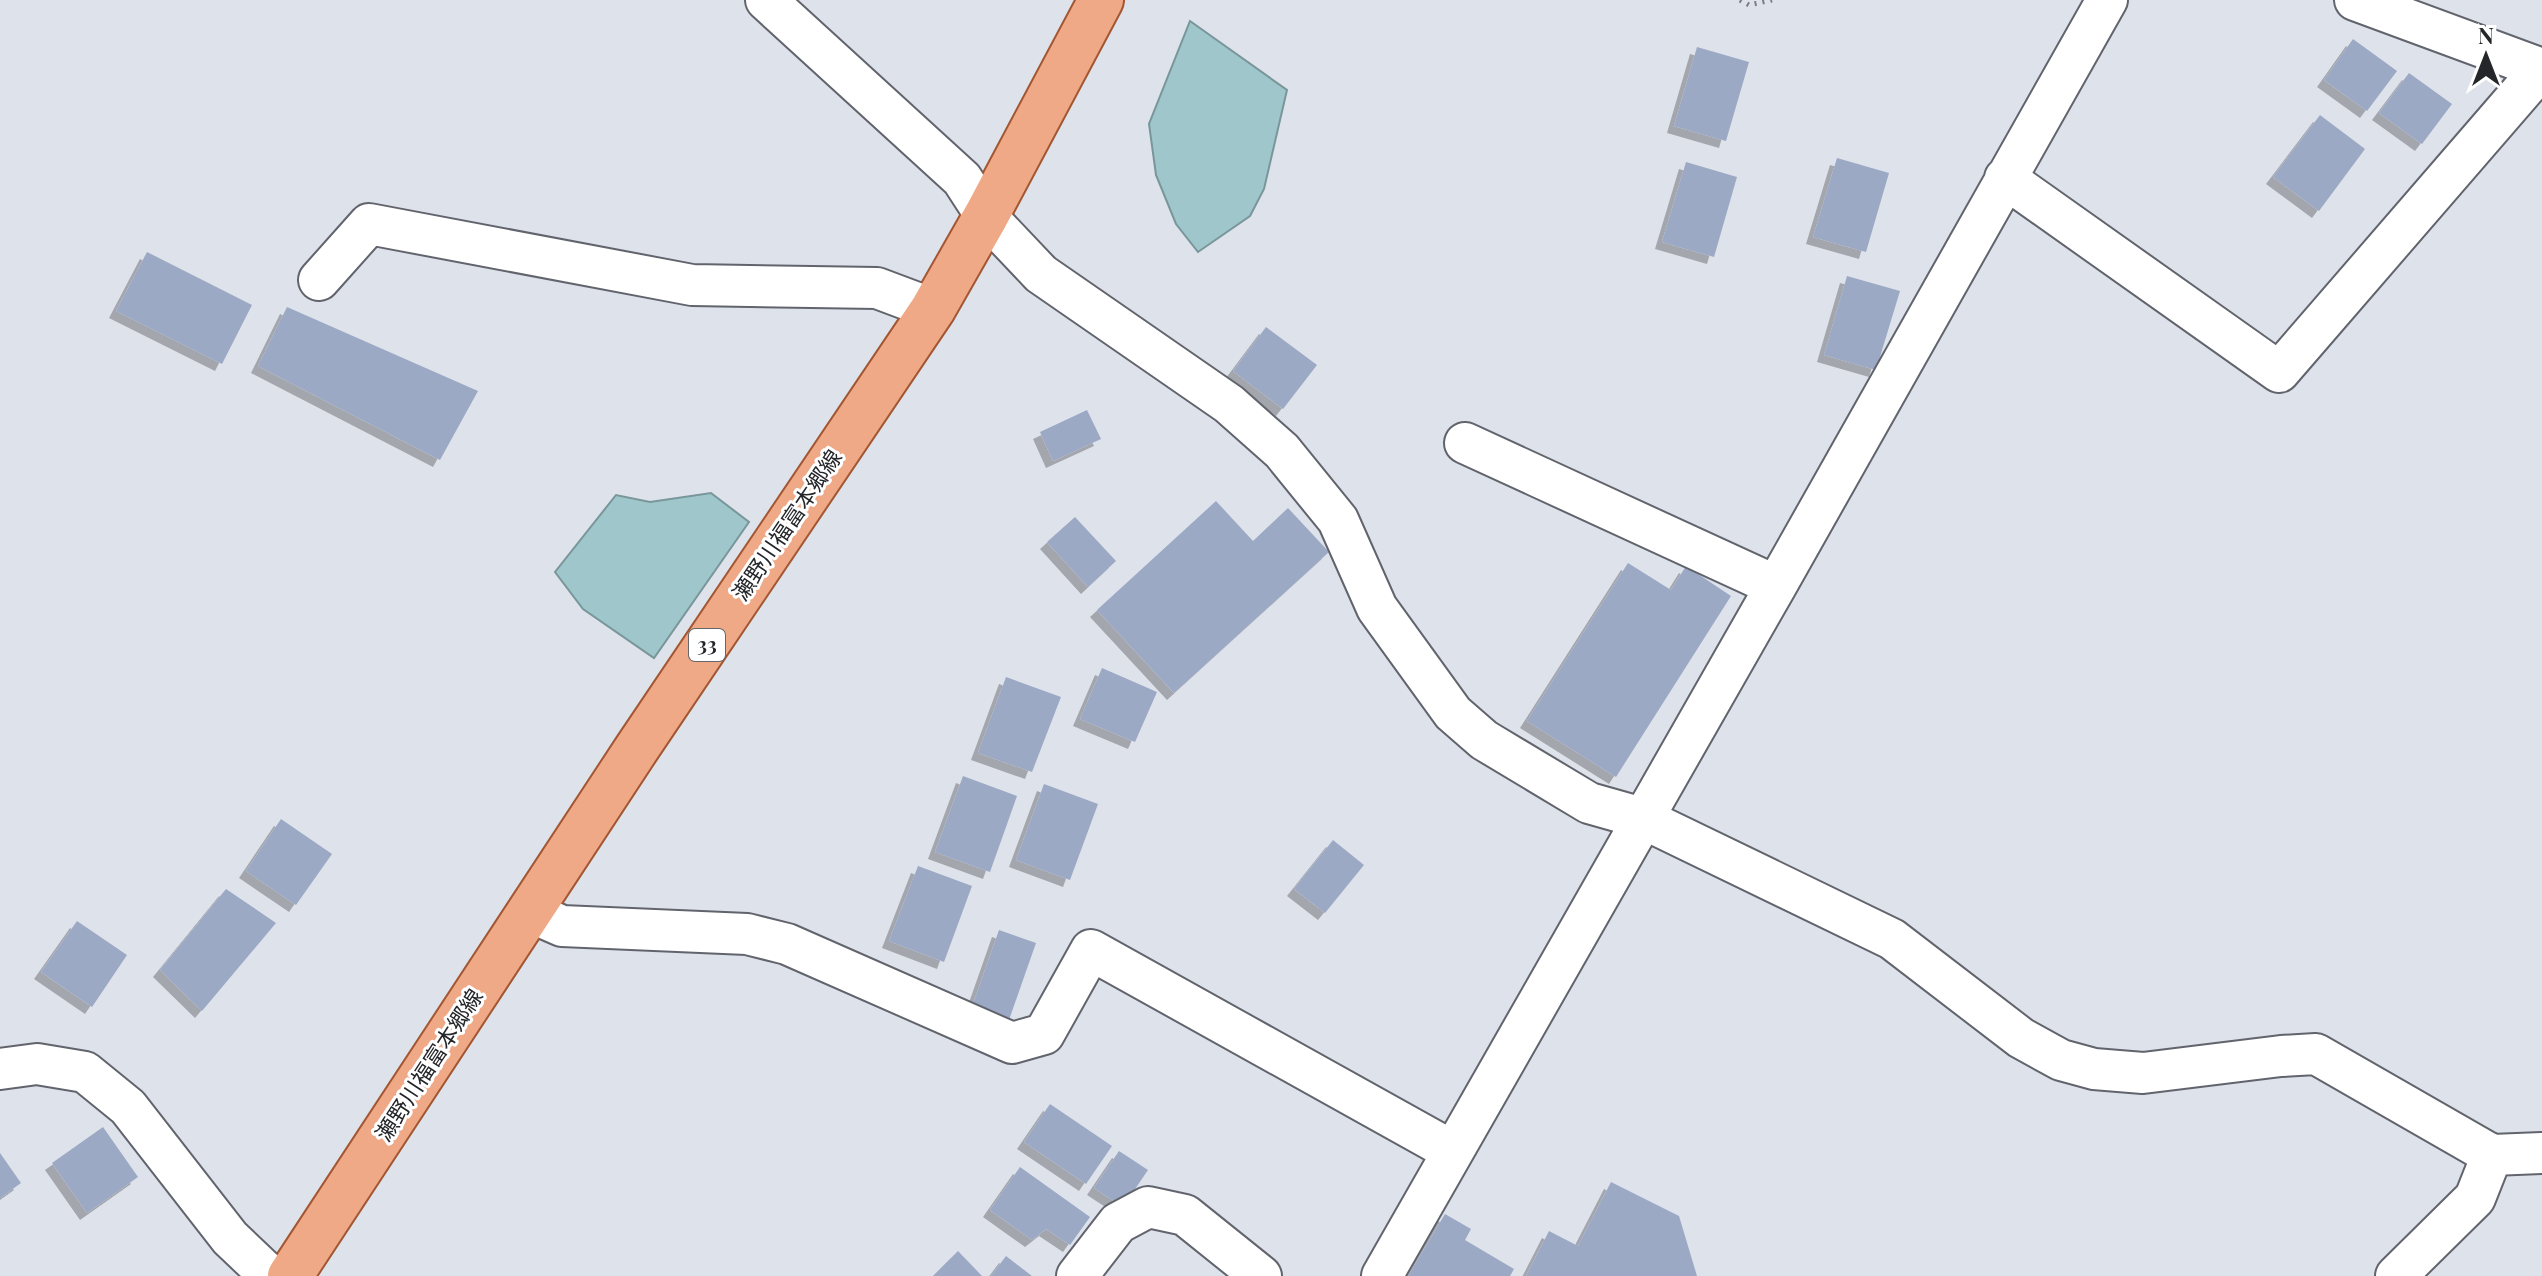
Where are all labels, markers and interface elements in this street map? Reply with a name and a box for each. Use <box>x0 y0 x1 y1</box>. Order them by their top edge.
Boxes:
north arrow <box>2446 16 2526 96</box>
text: N <box>2478 20 2494 50</box>
street label: 瀬野川福富本郷線 <box>725 443 848 606</box>
road number: 33 <box>689 629 725 661</box>
street label: 瀬野川福富本郷線 <box>368 982 489 1146</box>

